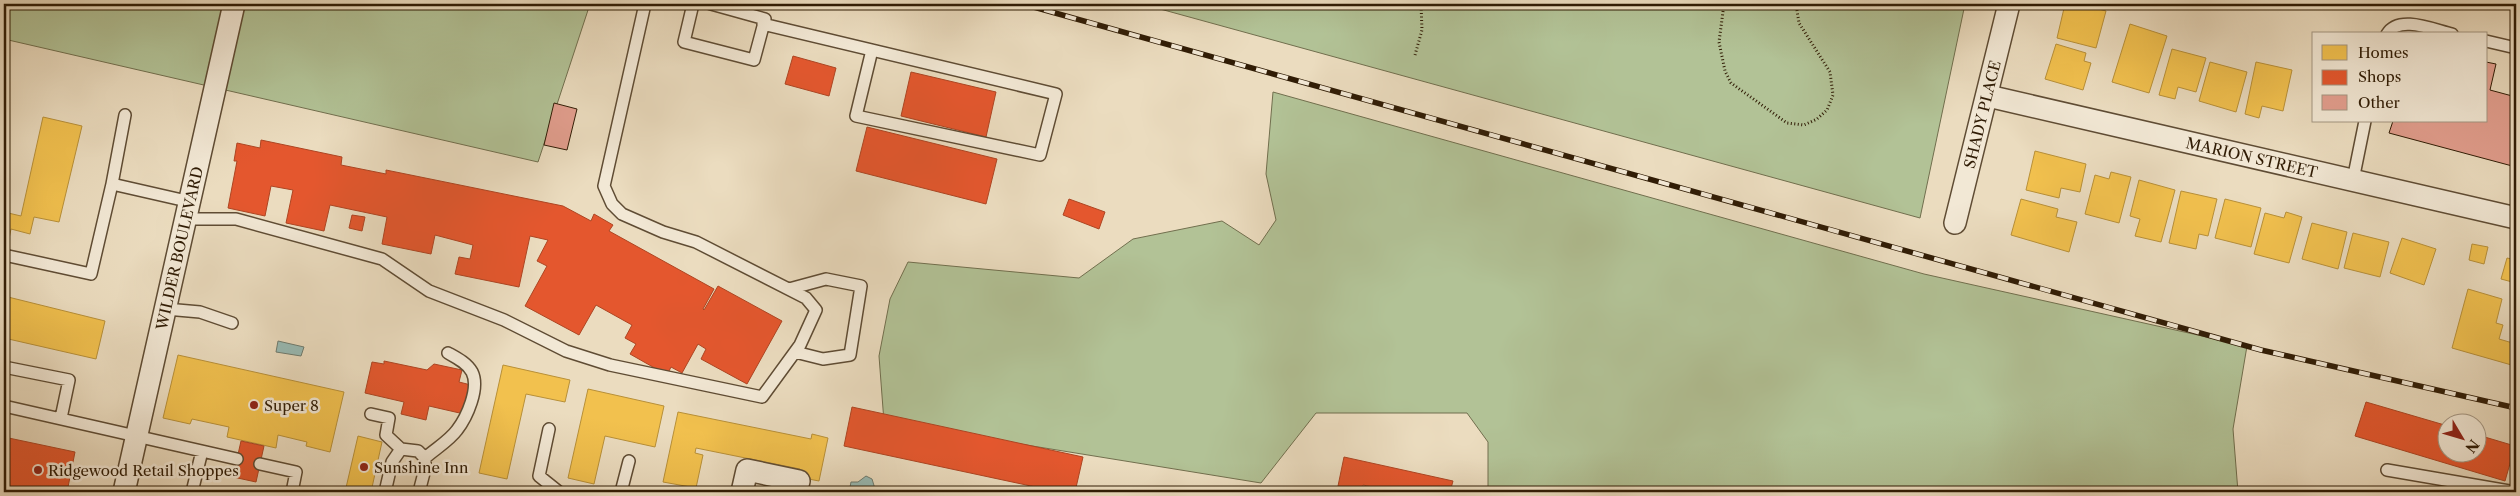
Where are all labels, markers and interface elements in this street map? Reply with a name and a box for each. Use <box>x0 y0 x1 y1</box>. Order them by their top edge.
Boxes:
legend <box>2312 32 2488 122</box>
text: Homes <box>2358 43 2409 62</box>
street label: SHADY PLACE <box>1959 58 2004 170</box>
text: Shops <box>2358 67 2401 86</box>
text: Other <box>2358 93 2401 112</box>
street label: MARION STREET <box>2184 133 2320 182</box>
street label: WILDER BOULEVARD <box>151 165 207 333</box>
place label: Super 8 <box>264 396 319 415</box>
marker: Super 8 <box>248 399 260 411</box>
north arrow <box>2438 414 2488 464</box>
text: N <box>2461 436 2483 456</box>
place label: Sunshine Inn <box>374 458 469 477</box>
place label: Ridgewood Retail Shoppes <box>48 461 239 480</box>
marker: Sunshine Inn <box>358 461 370 473</box>
marker: Ridgewood Retail Shoppes <box>32 464 44 476</box>

